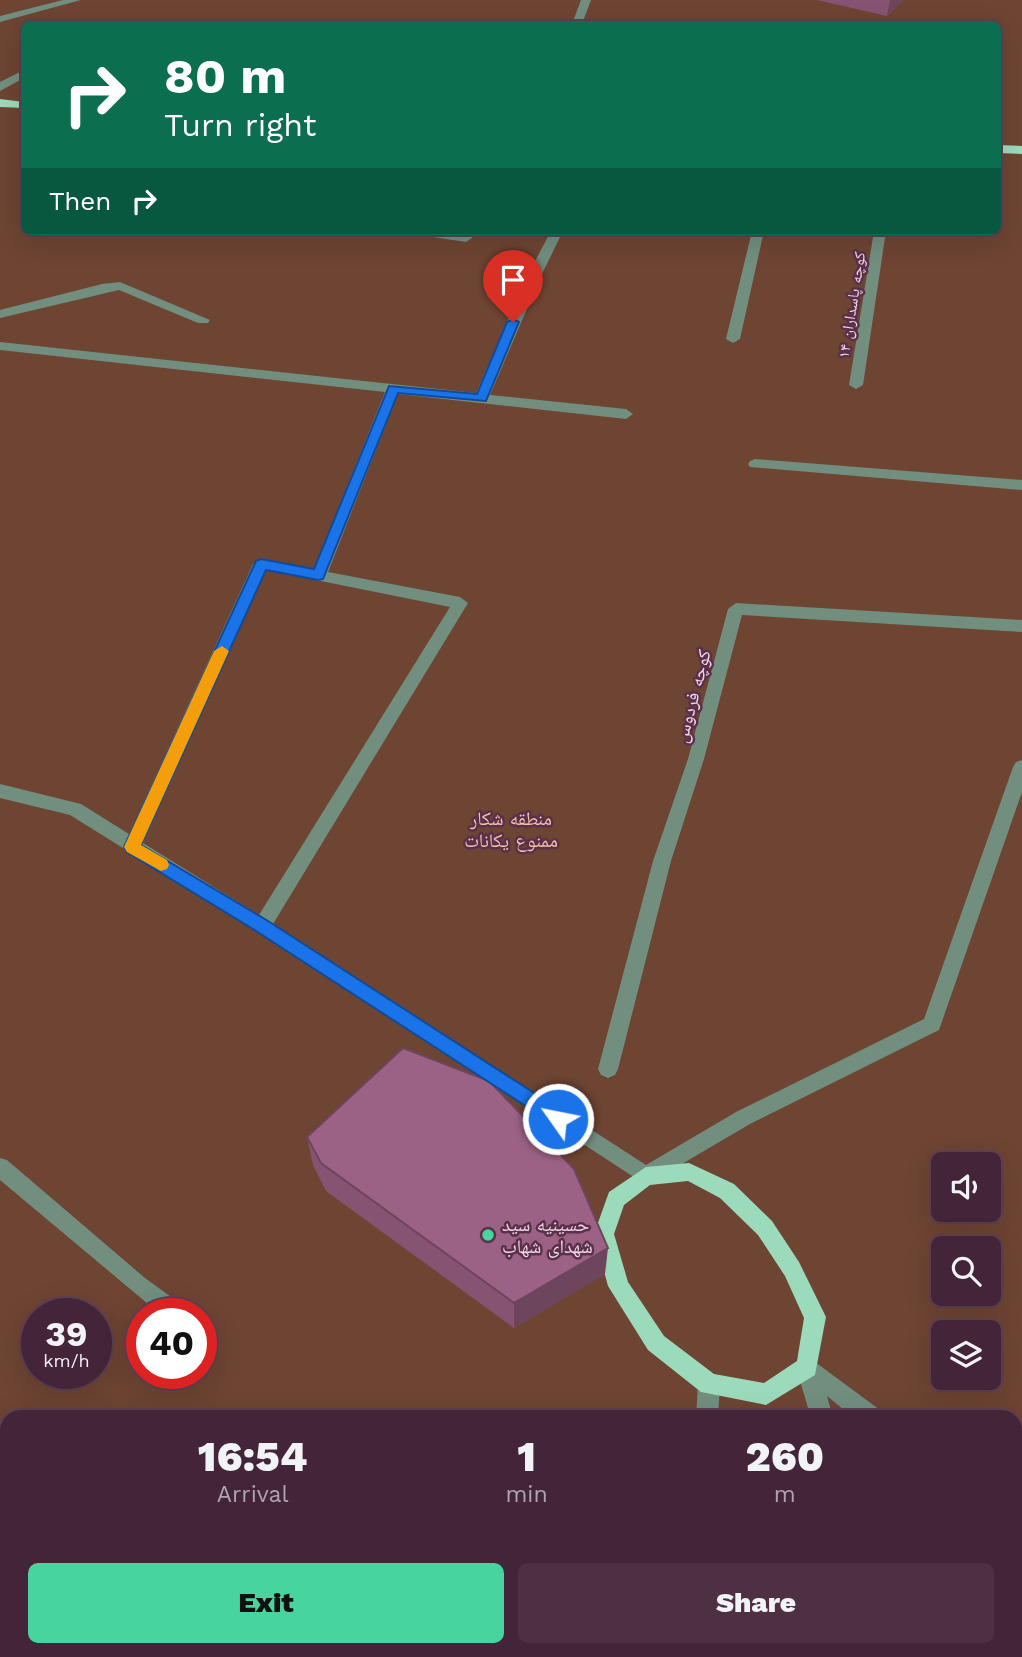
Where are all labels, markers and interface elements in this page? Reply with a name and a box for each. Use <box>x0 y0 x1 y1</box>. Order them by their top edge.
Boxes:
text: 80 m <box>164 47 286 105</box>
icon: right <box>49 49 140 140</box>
text: Turn right <box>164 106 316 144</box>
icon: right <box>125 182 163 220</box>
text: Then <box>49 186 111 216</box>
pin <box>483 250 543 322</box>
street label: کوچه پاسداران ۱۴ <box>834 250 870 360</box>
icon: arrive <box>494 261 532 299</box>
street label: کوچه فردوس <box>669 647 716 745</box>
park label: منطقه شکار ممنوع یکانات <box>464 807 558 852</box>
position arrow <box>521 1082 595 1156</box>
map controls <box>931 1152 1001 1390</box>
button: sound <box>931 1152 1001 1222</box>
place label: حسینیه سید شهدای شهاب <box>502 1213 593 1258</box>
marker: حسینیه سید شهدای شهاب <box>480 1227 496 1243</box>
button: search <box>931 1236 1001 1306</box>
speed limit sign: 40 <box>126 1298 217 1389</box>
text: 39 <box>45 1313 88 1355</box>
button: layers <box>931 1320 1001 1390</box>
text: km/h <box>43 1350 90 1371</box>
text: 16:54 <box>198 1432 308 1481</box>
text: 1 <box>517 1432 536 1481</box>
text: 260 <box>746 1432 824 1481</box>
text: Arrival <box>217 1481 289 1508</box>
text: min <box>505 1481 548 1508</box>
text: m <box>774 1481 796 1508</box>
button: Exit <box>28 1563 504 1643</box>
button: Share <box>518 1563 994 1643</box>

